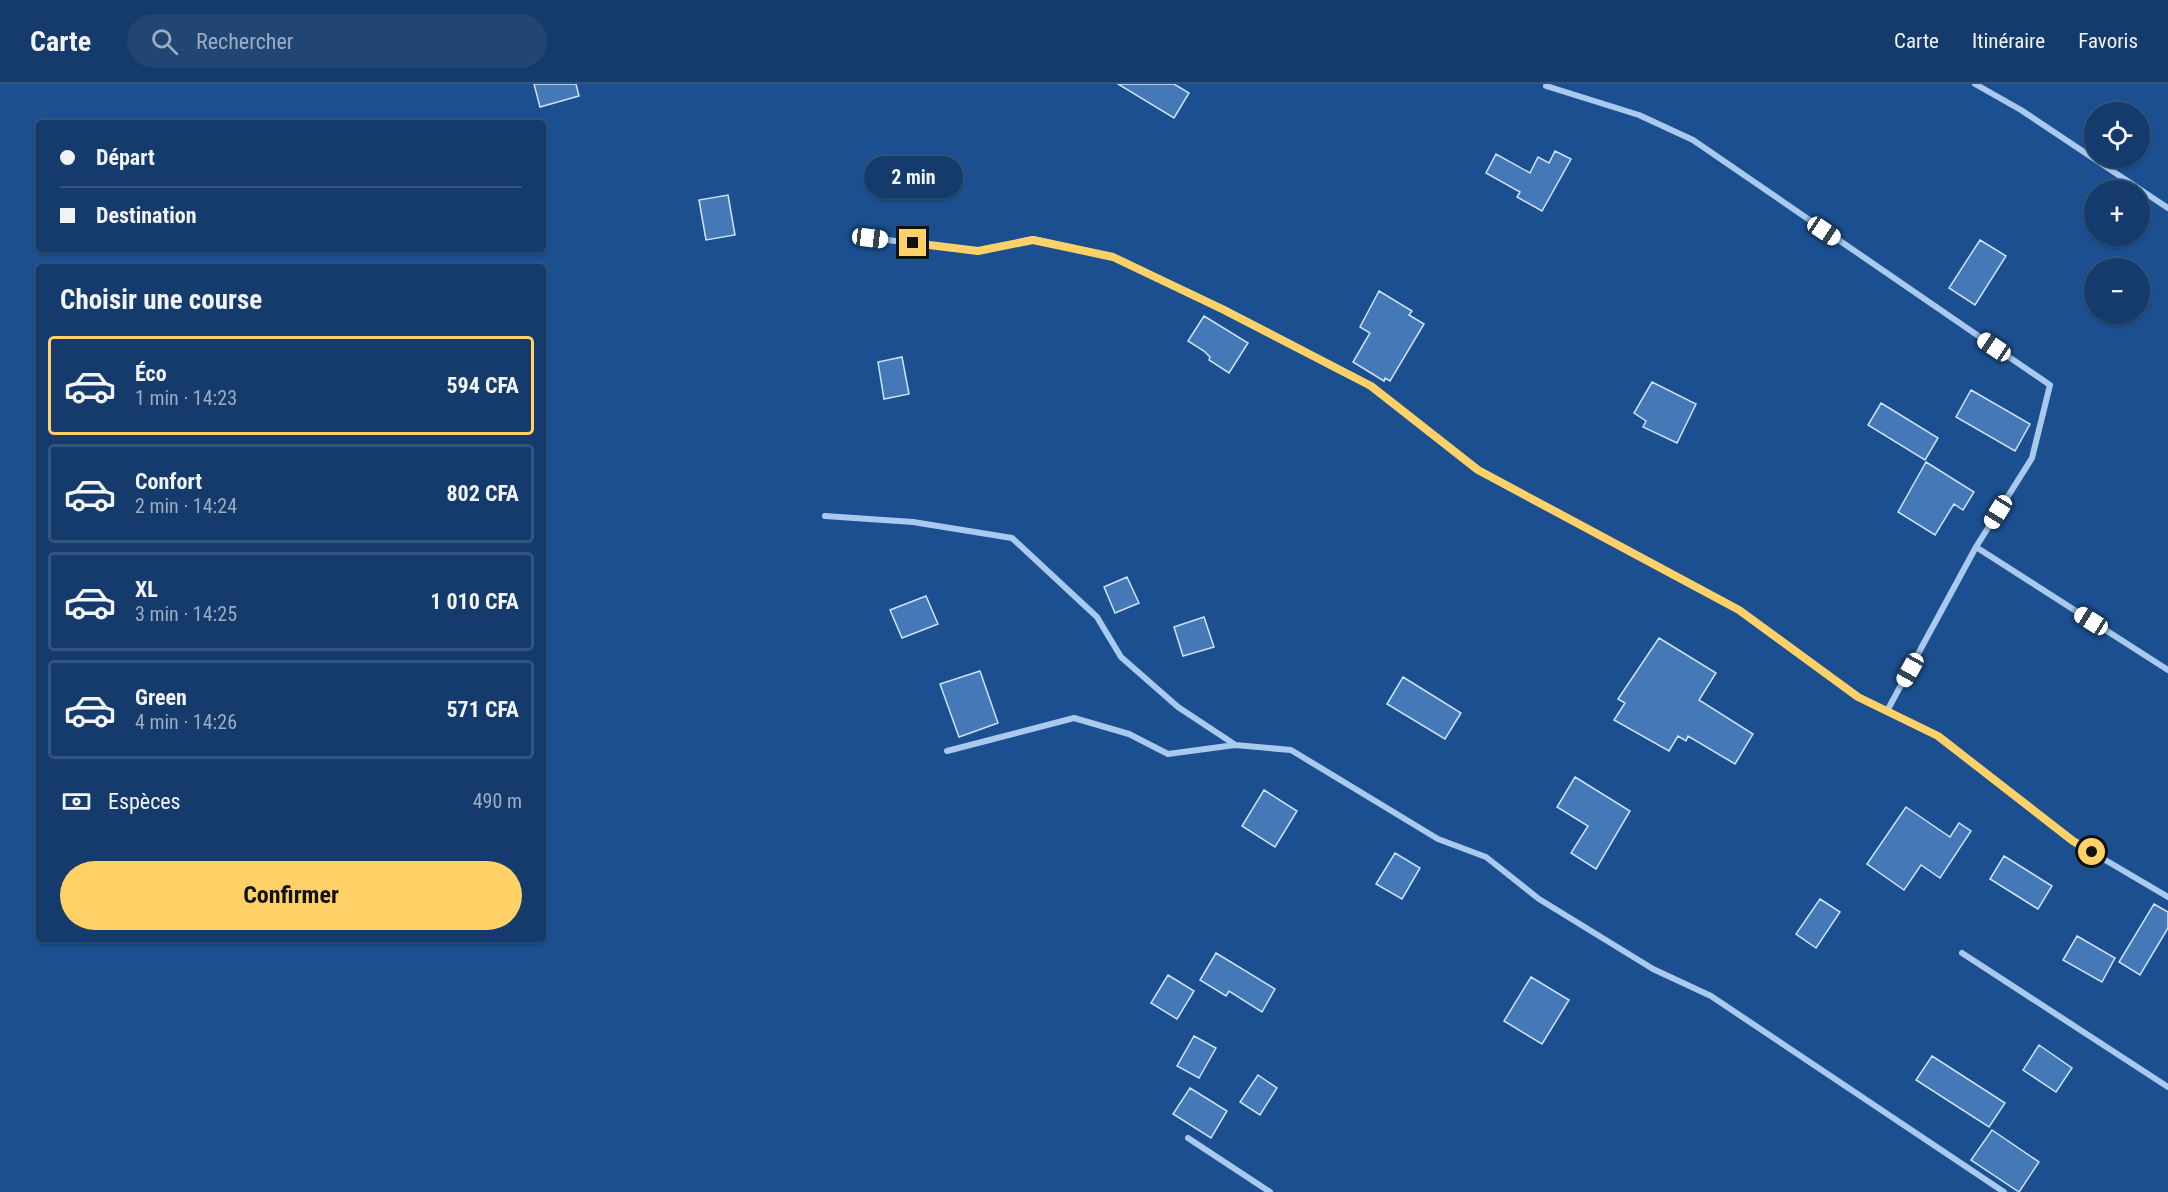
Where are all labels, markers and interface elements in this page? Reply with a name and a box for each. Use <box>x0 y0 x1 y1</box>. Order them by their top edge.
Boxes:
search box <box>127 14 547 68</box>
text: Carte <box>30 25 91 58</box>
icon: search <box>148 25 181 58</box>
text: Rechercher <box>196 29 293 54</box>
text: Carte <box>1894 29 1939 53</box>
text: Itinéraire <box>1972 29 2045 53</box>
text: Favoris <box>2078 29 2138 53</box>
map controls <box>2084 102 2150 324</box>
button: locate <box>2084 102 2150 168</box>
text: Départ <box>96 145 155 170</box>
callout: 2 min <box>864 156 962 198</box>
text: 2 min <box>891 165 936 189</box>
button: + <box>2084 180 2150 246</box>
text: Destination <box>96 203 197 228</box>
car <box>1804 213 1844 249</box>
car <box>851 227 889 249</box>
route end <box>899 229 926 256</box>
button: − <box>2084 258 2150 324</box>
text: Choisir une course <box>60 284 262 316</box>
car <box>1974 329 2014 365</box>
icon: car <box>63 359 117 413</box>
text: Éco <box>135 361 167 386</box>
text: 594 CFA <box>446 373 519 398</box>
text: 1 min · 14:23 <box>135 386 237 410</box>
icon: car <box>63 467 117 521</box>
text: Confort <box>135 469 202 494</box>
text: 802 CFA <box>446 481 519 506</box>
car <box>1981 492 2015 532</box>
text: 2 min · 14:24 <box>135 494 237 518</box>
icon: car <box>63 575 117 629</box>
text: XL <box>135 577 158 602</box>
text: 1 010 CFA <box>430 589 519 614</box>
text: 3 min · 14:25 <box>135 602 237 626</box>
car <box>2071 604 2111 638</box>
car <box>1893 650 1927 690</box>
icon: car <box>63 683 117 737</box>
text: Green <box>135 685 187 710</box>
text: 571 CFA <box>446 697 519 722</box>
text: 4 min · 14:26 <box>135 710 237 734</box>
icon: cash <box>60 785 93 818</box>
text: Espèces <box>108 789 181 814</box>
text: 490 m <box>473 789 522 813</box>
route start <box>2078 838 2105 865</box>
button: Confirmer <box>60 861 522 930</box>

